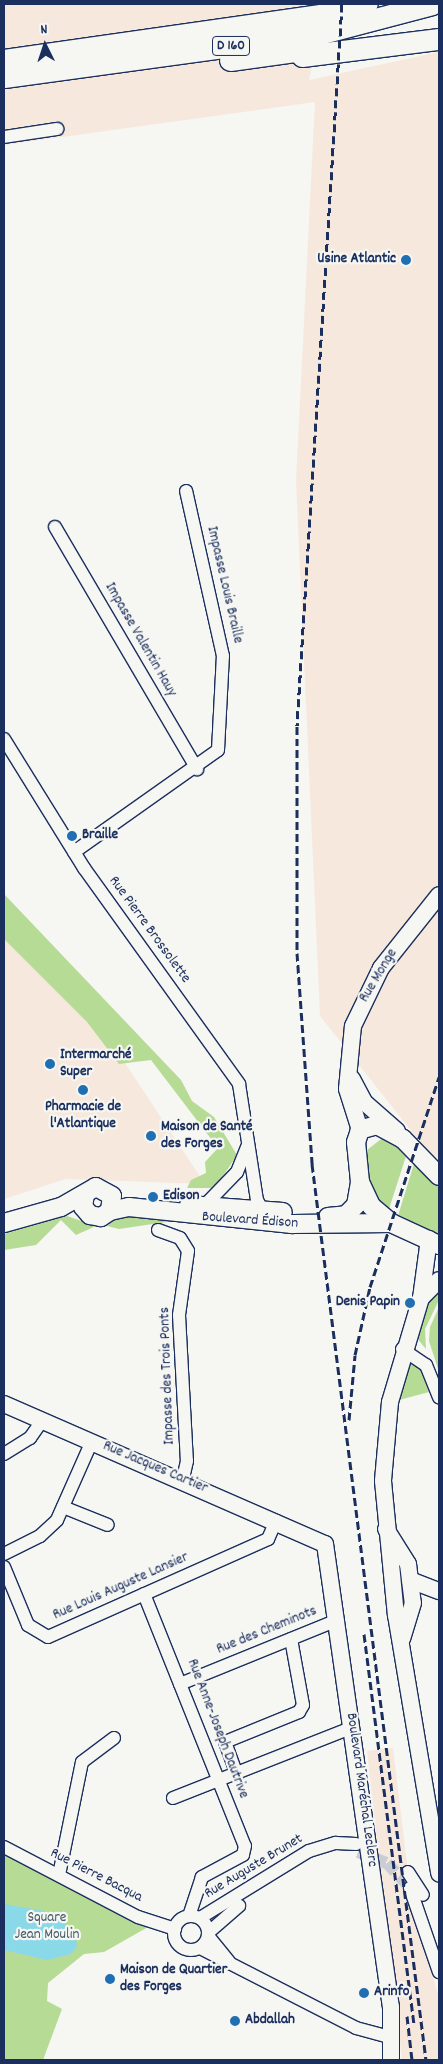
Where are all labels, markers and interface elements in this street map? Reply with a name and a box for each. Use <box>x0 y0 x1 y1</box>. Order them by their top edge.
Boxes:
north arrow <box>20 20 70 70</box>
text: N <box>40 20 48 40</box>
road number: D 160 <box>211 34 251 58</box>
place label: Usine Atlantic <box>317 251 396 269</box>
marker: Usine Atlantic <box>400 254 412 266</box>
street label: Impasse Louis Braille <box>202 525 246 645</box>
street label: Impasse Valentin Hauy <box>100 580 180 700</box>
place label: Braille <box>82 827 118 845</box>
marker: Braille <box>66 830 78 842</box>
street label: Rue Pierre Brossolette <box>104 873 194 987</box>
street label: Rue Monge <box>356 946 402 1006</box>
place label: Intermarché Super <box>60 1046 132 1081</box>
marker: Intermarché Super <box>44 1058 56 1070</box>
marker: Pharmacie de l'Atlantique <box>77 1084 89 1096</box>
place label: Pharmacie de l'Atlantique <box>45 1098 121 1133</box>
place label: Maison de Santé des Forges <box>161 1118 253 1153</box>
marker: Maison de Santé des Forges <box>145 1130 157 1142</box>
place label: Edison <box>163 1188 200 1206</box>
marker: Edison <box>147 1191 159 1203</box>
street label: Boulevard Édison <box>201 1209 299 1233</box>
place label: Denis Papin <box>336 1294 400 1312</box>
marker: Denis Papin <box>404 1297 416 1309</box>
street label: Impasse des Trois Ponts <box>157 1307 179 1445</box>
street label: Rue Jacques Cartier <box>100 1438 210 1498</box>
street label: Rue Louis Auguste Lansier <box>50 1549 192 1625</box>
street label: Rue des Cheminots <box>214 1603 320 1659</box>
street label: Rue Anne-Joseph Dautrive <box>182 1657 252 1801</box>
street label: Boulevard Maréchal Leclerc <box>341 1712 381 1868</box>
street label: Rue Auguste Brunet <box>202 1831 306 1903</box>
street label: Rue Pierre Bacqua <box>47 1845 145 1907</box>
park label: Square Jean Moulin <box>15 1909 79 1944</box>
place label: Maison de Quartier des Forges <box>120 1961 227 1996</box>
marker: Maison de Quartier des Forges <box>104 1973 116 1985</box>
place label: Arinfo <box>374 1984 409 2002</box>
marker: Arinfo <box>358 1987 370 1999</box>
place label: Abdallah <box>245 2012 295 2030</box>
marker: Abdallah <box>229 2015 241 2027</box>

